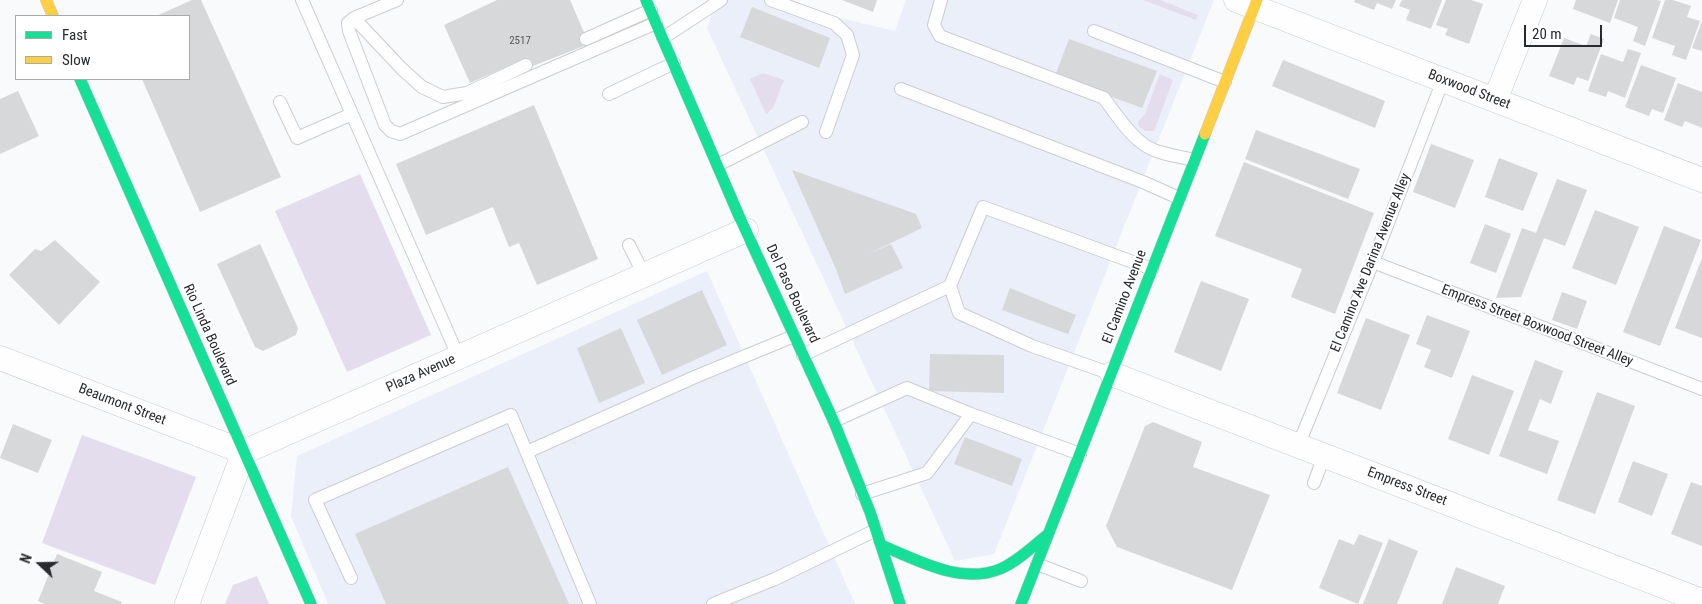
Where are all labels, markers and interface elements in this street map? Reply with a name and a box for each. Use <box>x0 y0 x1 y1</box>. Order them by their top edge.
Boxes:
legend <box>15 15 190 80</box>
scale bar <box>1527 15 1604 47</box>
text: 20 m <box>1532 25 1562 43</box>
text: Fast <box>62 26 87 44</box>
house number: 2517 <box>509 34 531 48</box>
text: Slow <box>62 51 91 69</box>
street label: Boxwood Street <box>1425 67 1513 113</box>
street label: El Camino Ave Darina Avenue Alley <box>1327 171 1415 355</box>
street label: Del Paso Boulevard <box>762 242 822 346</box>
street label: El Camino Avenue <box>1099 248 1151 346</box>
street label: Rio Linda Boulevard <box>179 282 239 388</box>
street label: Empress Street Boxwood Street Alley <box>1439 282 1635 370</box>
street label: Plaza Avenue <box>384 351 458 397</box>
street label: Beaumont Street <box>76 381 168 429</box>
street label: Empress Street <box>1365 464 1449 510</box>
north arrow <box>15 539 65 589</box>
text: N <box>17 552 35 566</box>

